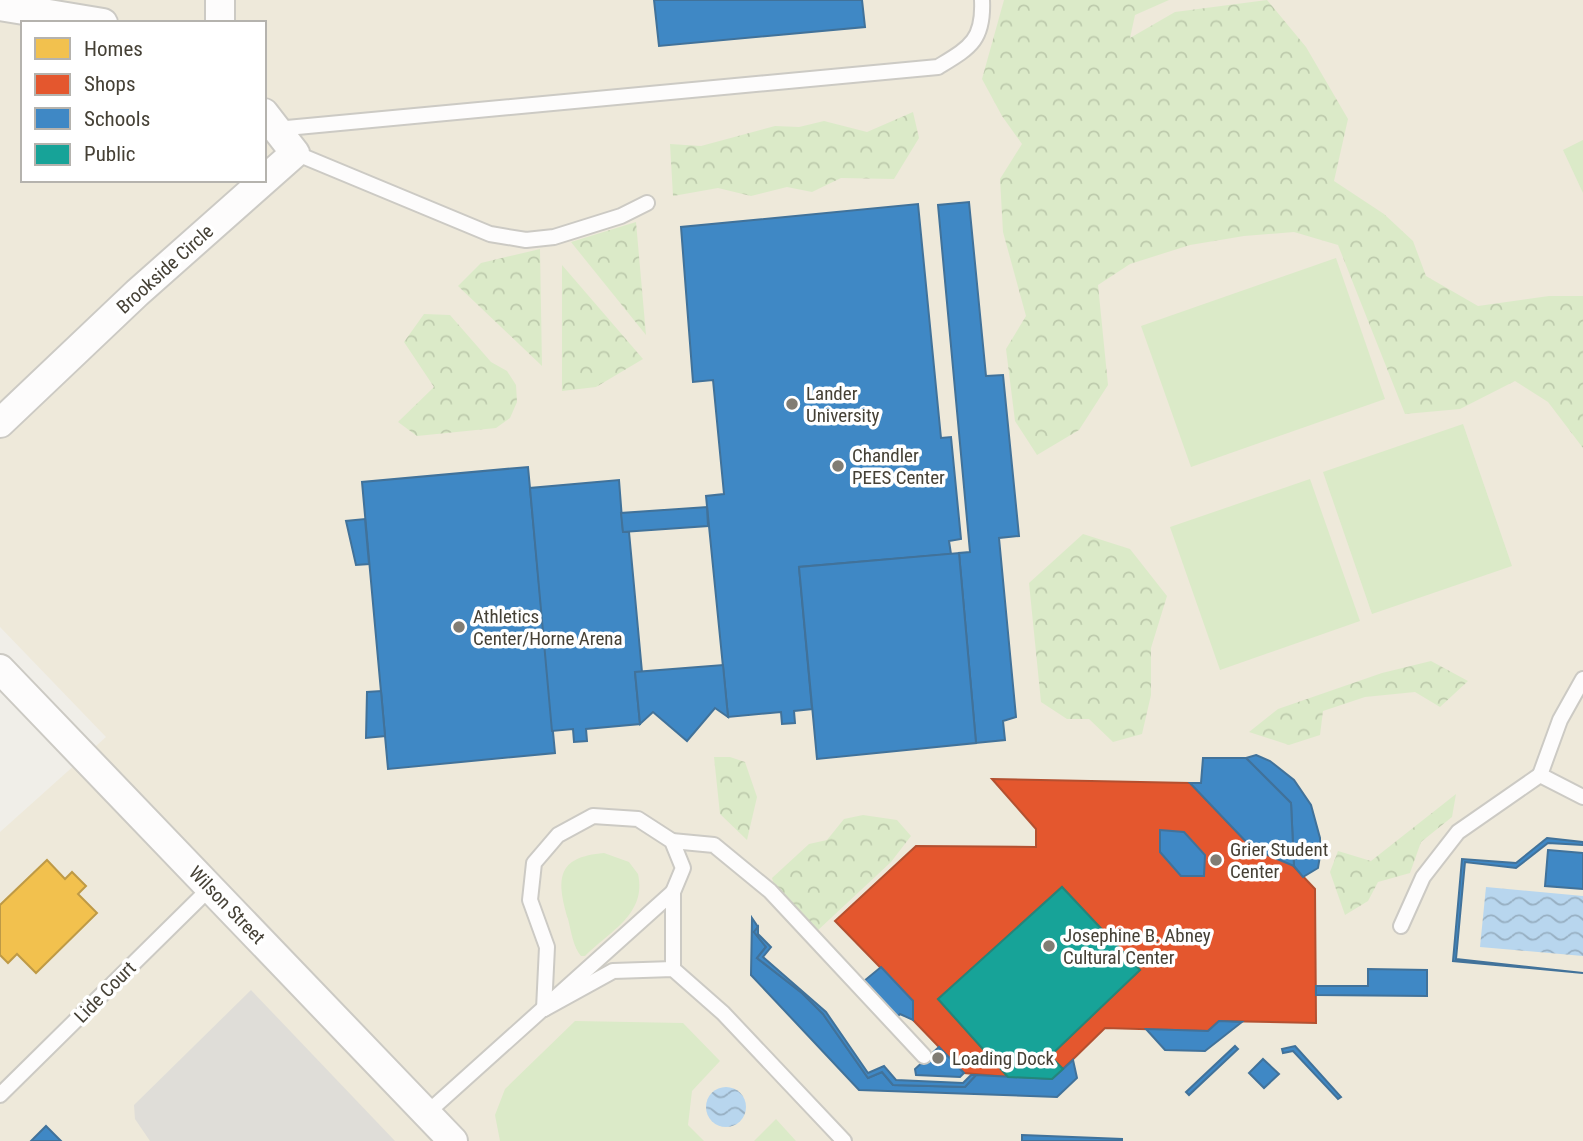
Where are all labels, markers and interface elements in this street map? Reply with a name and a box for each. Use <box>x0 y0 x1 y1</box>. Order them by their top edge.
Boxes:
legend <box>21 21 266 182</box>
text: Homes <box>84 37 143 61</box>
text: Shops <box>84 72 136 96</box>
text: Schools <box>84 107 150 131</box>
text: Public <box>84 142 136 166</box>
street label: Brookside Circle <box>112 220 218 318</box>
place label: Lander University <box>806 382 880 427</box>
marker: Lander University <box>784 396 800 412</box>
place label: Chandler PEES Center <box>852 444 945 489</box>
marker: Chandler PEES Center <box>830 458 846 474</box>
place label: Athletics Center/Horne Arena <box>473 605 623 650</box>
marker: Athletics Center/Horne Arena <box>451 619 467 635</box>
place label: Grier Student Center <box>1230 838 1328 883</box>
marker: Grier Student Center <box>1208 852 1224 868</box>
street label: Wilson Street <box>184 861 270 949</box>
place label: Josephine B. Abney Cultural Center <box>1063 924 1211 969</box>
marker: Josephine B. Abney Cultural Center <box>1041 938 1057 954</box>
street label: Lide Court <box>69 956 141 1028</box>
place label: Loading Dock <box>952 1047 1055 1070</box>
marker: Loading Dock <box>930 1050 946 1066</box>

